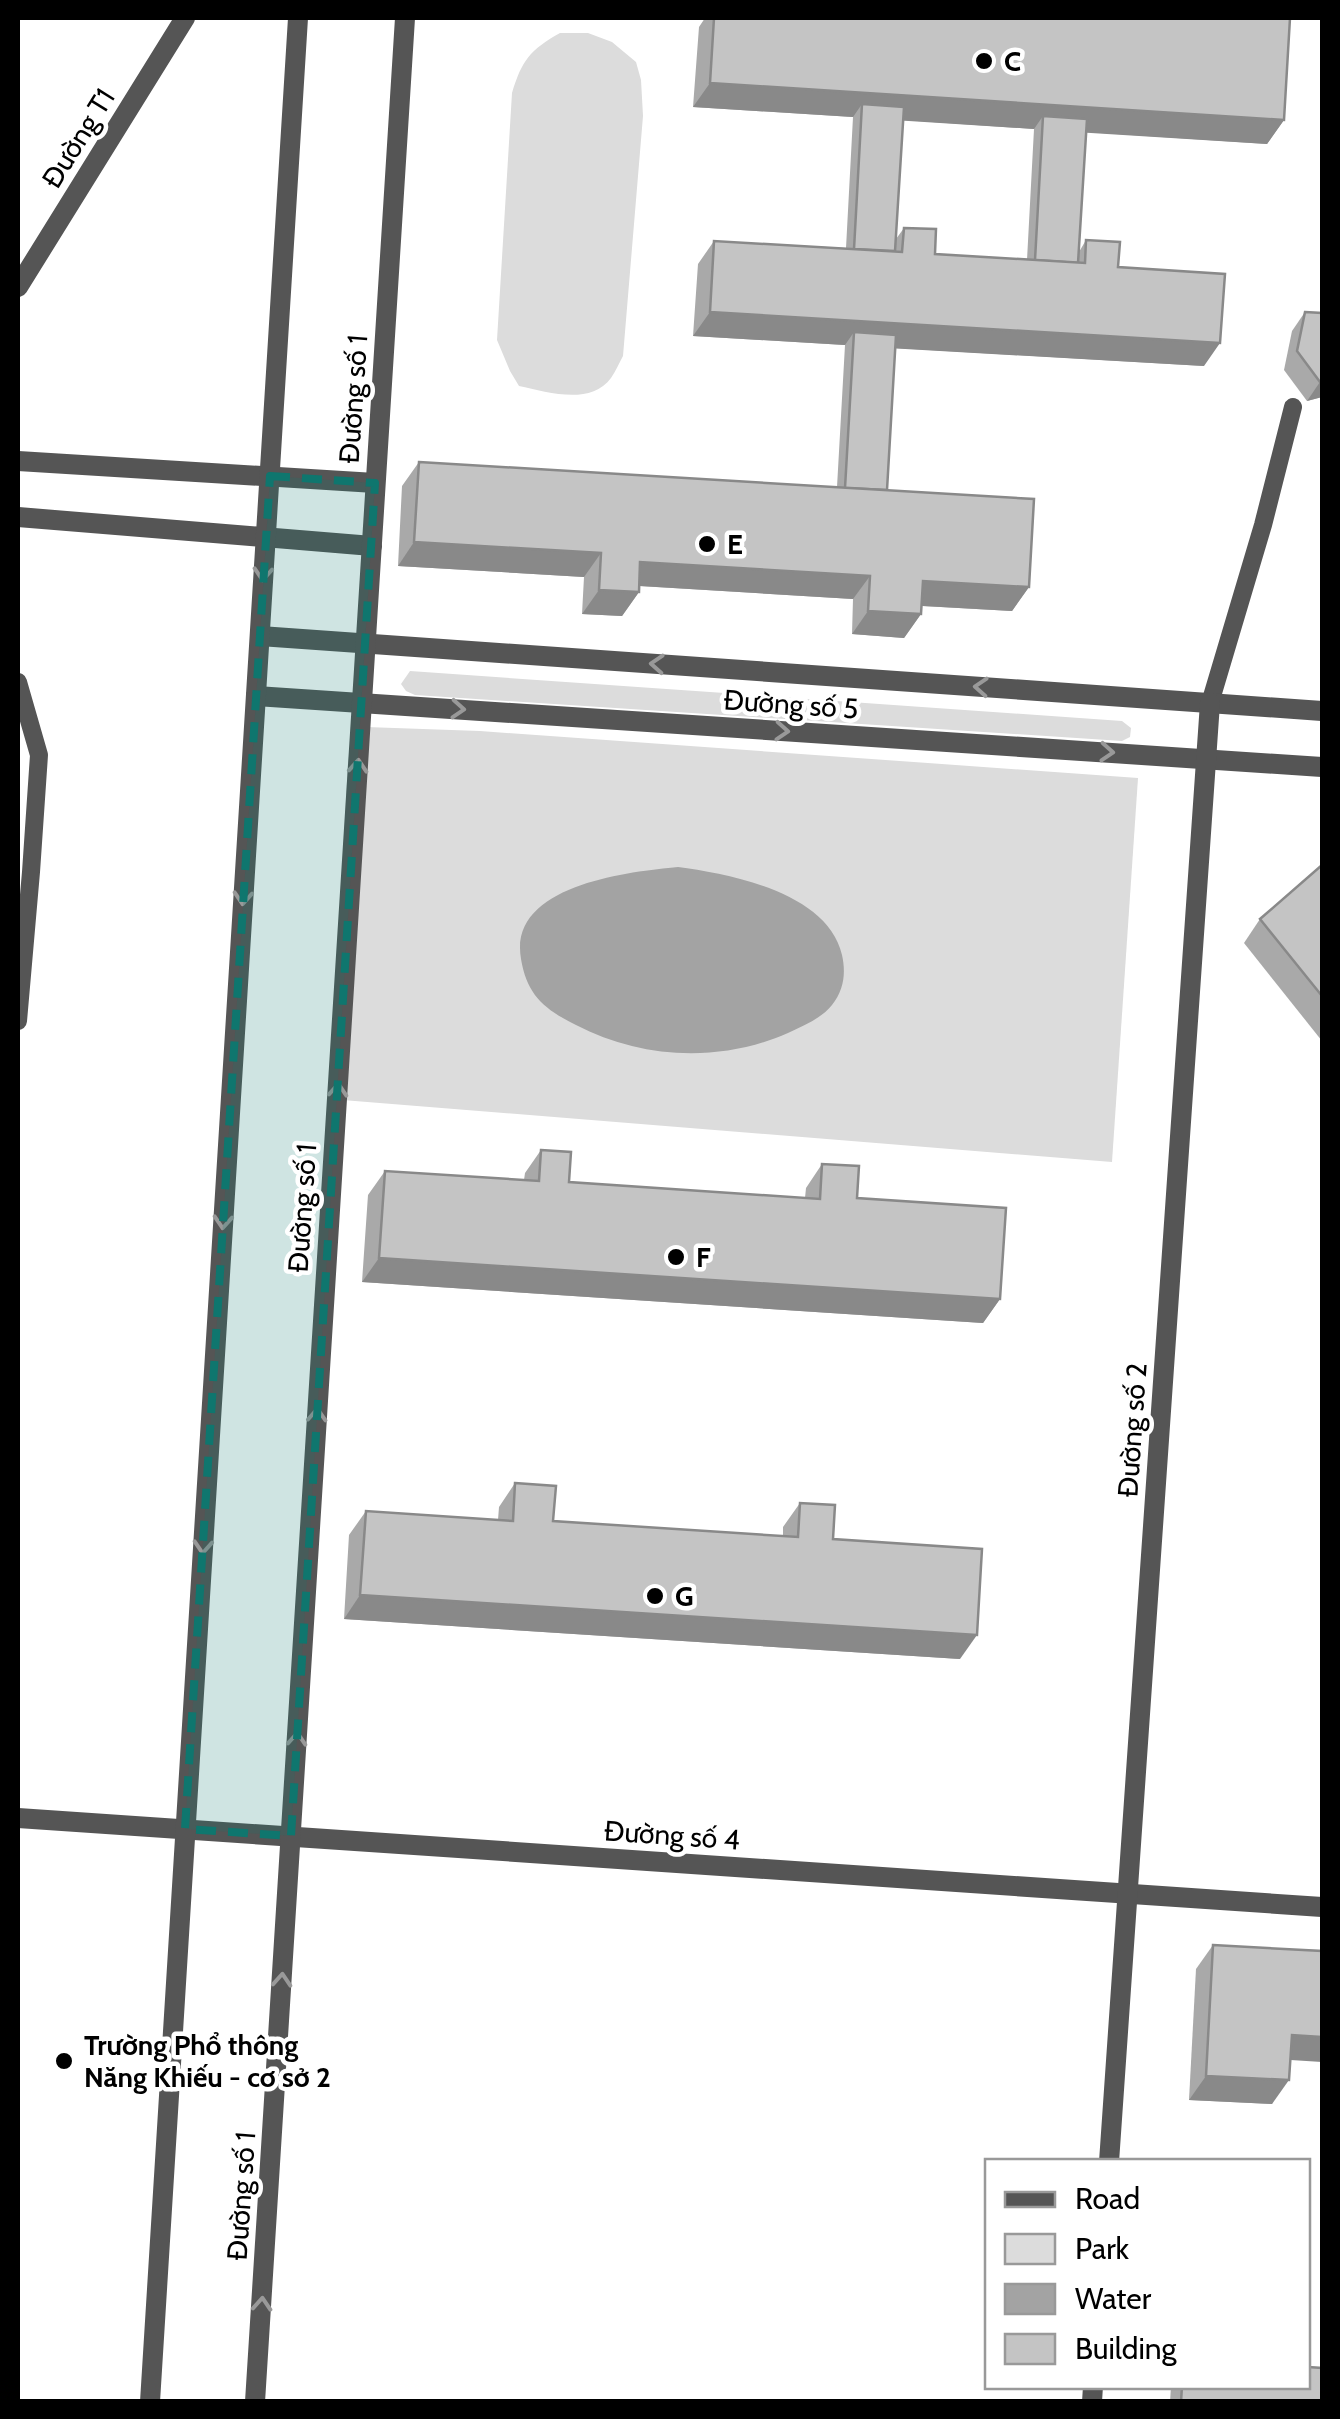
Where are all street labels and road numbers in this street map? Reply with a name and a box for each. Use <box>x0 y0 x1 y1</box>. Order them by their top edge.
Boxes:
street label: Đường T1 <box>34 82 122 194</box>
street label: Đường số 1 <box>332 334 374 464</box>
street label: Đường số 5 <box>723 682 859 726</box>
street label: Đường số 1 <box>281 1143 323 1273</box>
street label: Đường số 2 <box>1110 1362 1154 1498</box>
street label: Đường số 4 <box>603 1813 741 1857</box>
street label: Đường số 1 <box>220 2131 262 2261</box>

